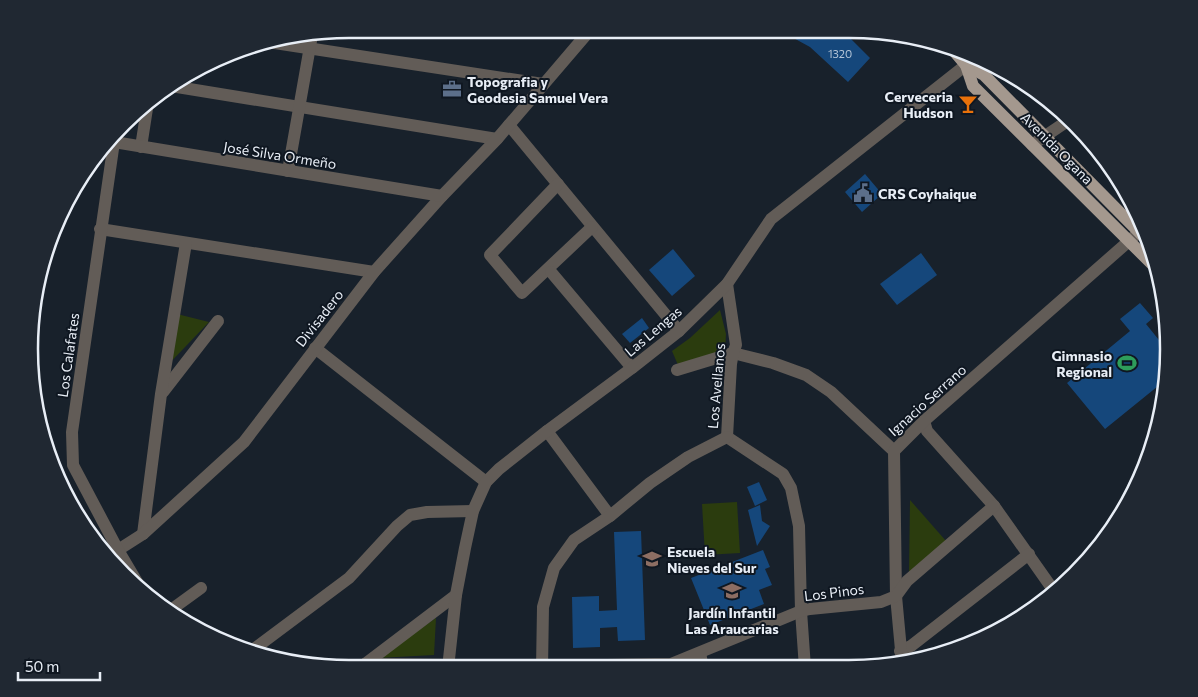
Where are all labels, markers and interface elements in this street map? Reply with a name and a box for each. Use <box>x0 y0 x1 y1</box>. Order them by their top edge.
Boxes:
house number: 1320 <box>828 47 852 60</box>
place label: Topografia y Geodesia Samuel Vera <box>467 73 608 106</box>
office icon: Topografia y Geodesia Samuel Vera <box>441 78 463 100</box>
place label: Cerveceria Hudson <box>884 88 953 121</box>
bar icon: Cerveceria Hudson <box>957 93 979 115</box>
street label: Avenida Ogana <box>1017 108 1097 188</box>
street label: José Silva Ormeño <box>222 138 338 172</box>
public building icon: CRS Coyhaique <box>852 182 874 204</box>
place label: CRS Coyhaique <box>878 185 977 202</box>
street label: Divisadero <box>291 286 347 350</box>
street label: Las Lengas <box>621 302 685 360</box>
street label: Los Calafates <box>54 312 82 398</box>
street label: Los Avellanos <box>704 343 728 429</box>
place label: Gimnasio Regional <box>1051 347 1112 380</box>
sports icon: Gimnasio Regional <box>1116 352 1138 374</box>
street label: Ignacio Serrano <box>885 361 969 439</box>
place label: Escuela Nieves del Sur <box>667 543 757 576</box>
school or university icon: Escuela Nieves del Sur <box>641 548 663 570</box>
school or university icon: Jardín Infantil Las Araucarias <box>721 580 743 602</box>
street label: Los Pinos <box>803 580 865 604</box>
place label: Jardín Infantil Las Araucarias <box>685 604 779 637</box>
scale bar <box>18 650 100 682</box>
text: 50 m <box>25 657 59 675</box>

